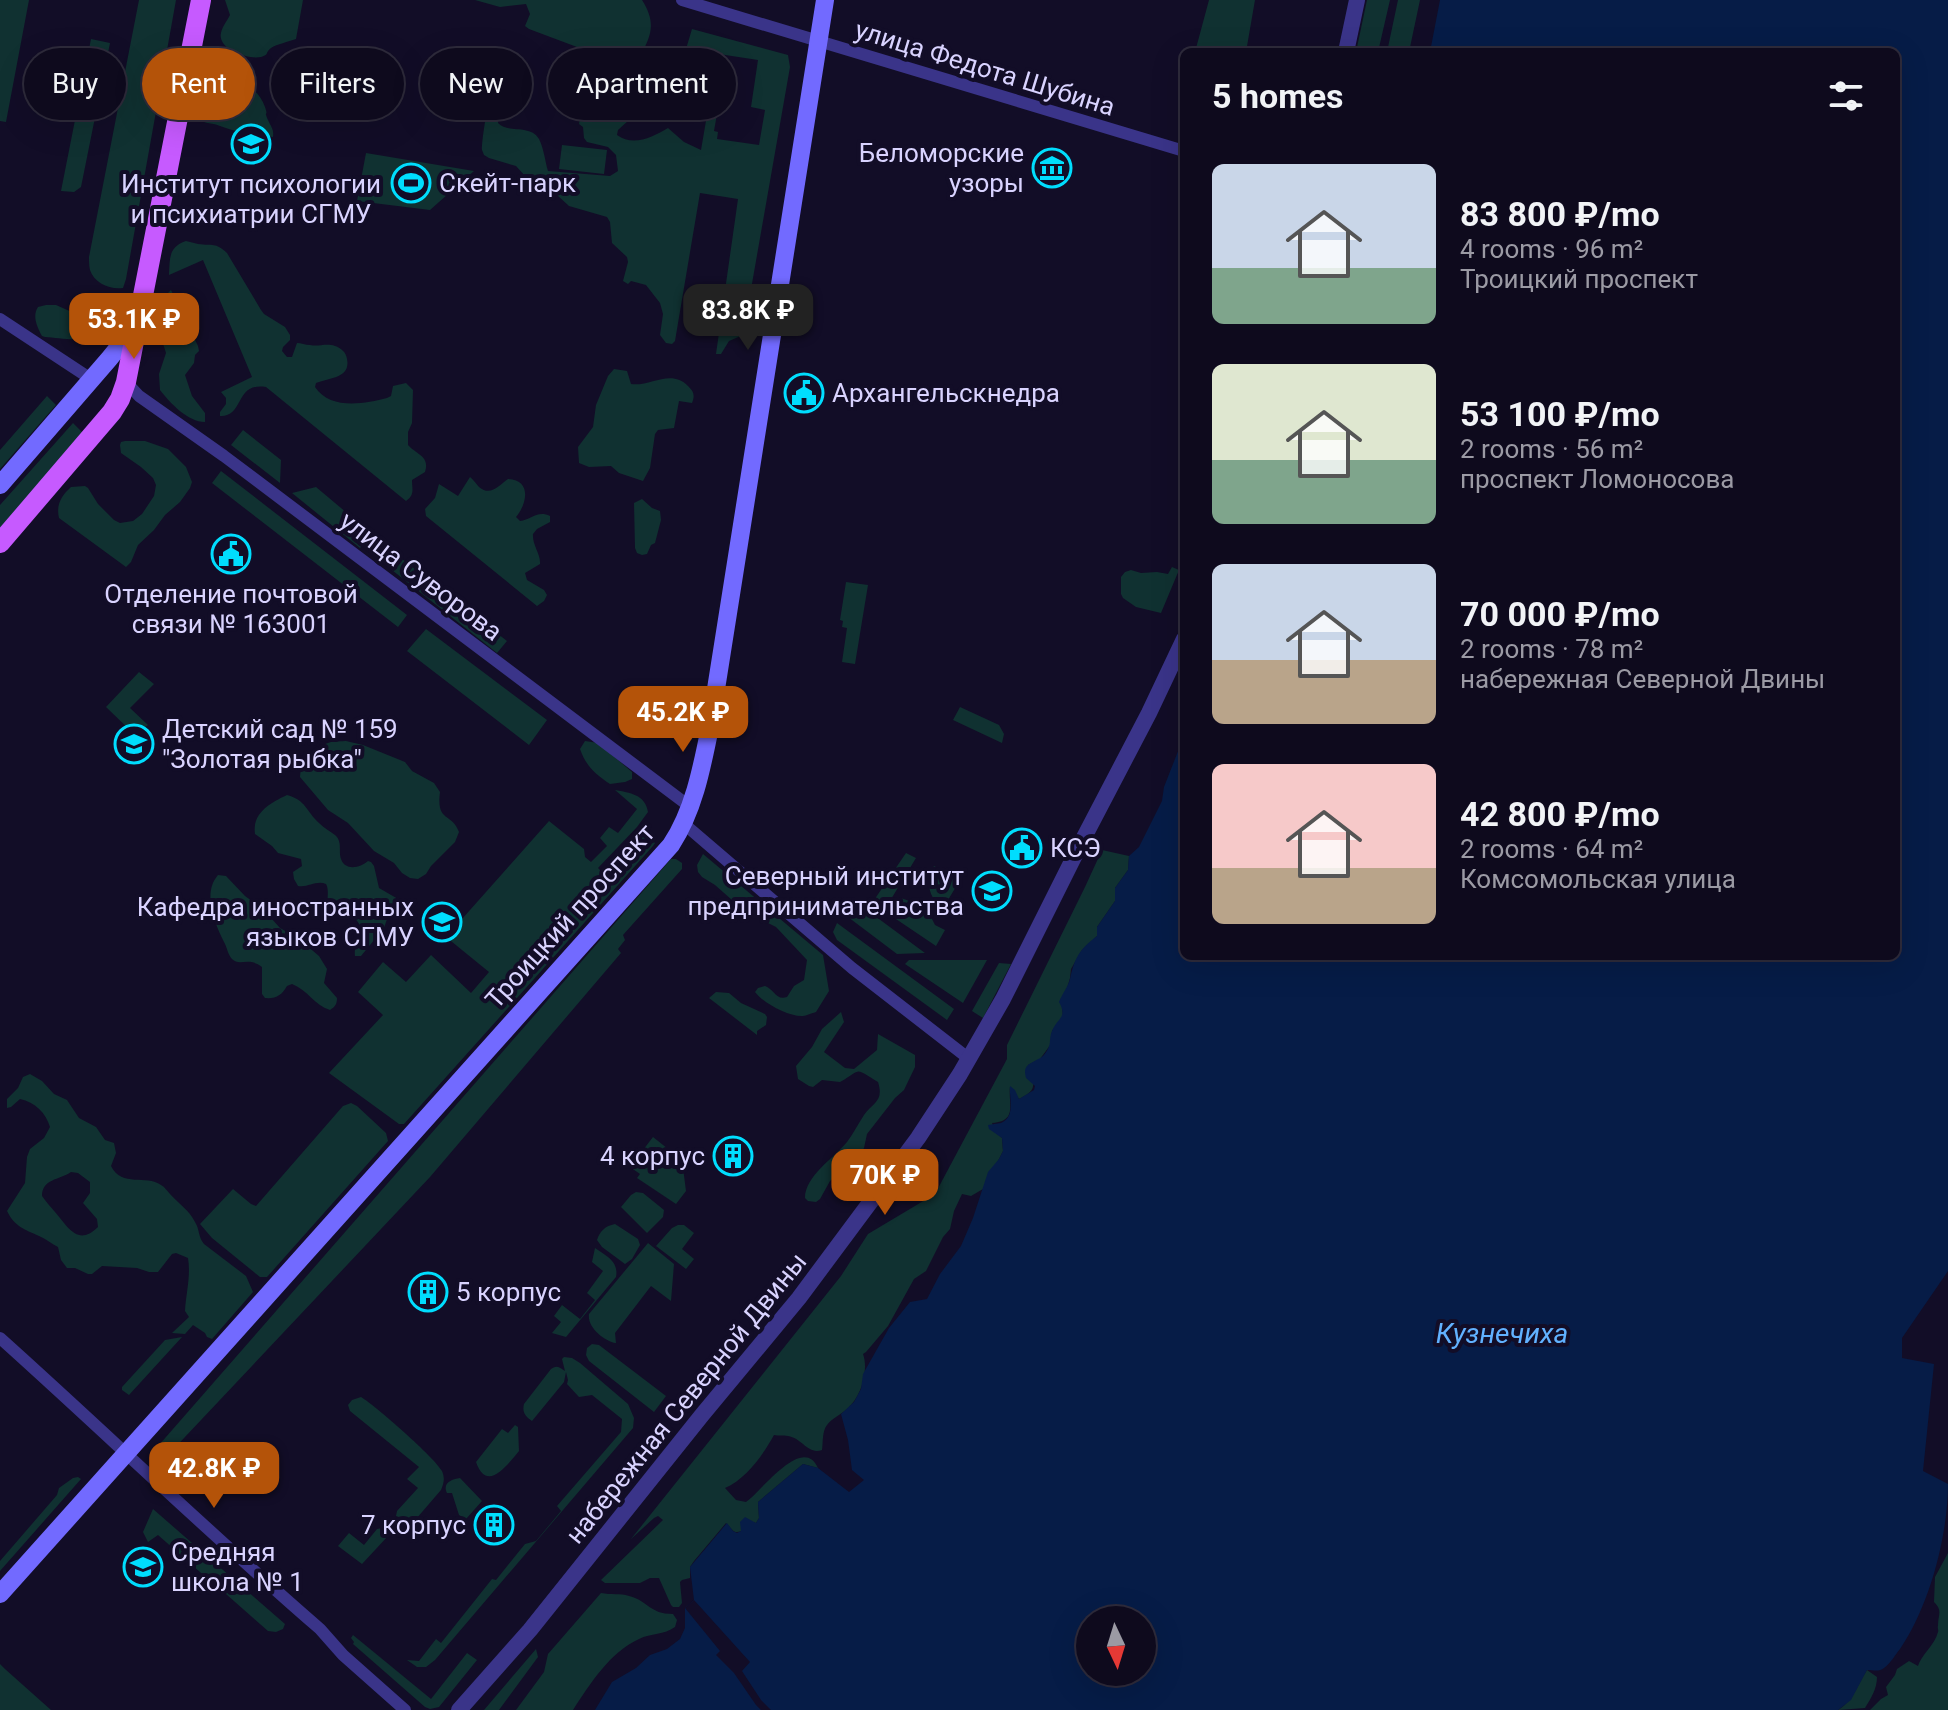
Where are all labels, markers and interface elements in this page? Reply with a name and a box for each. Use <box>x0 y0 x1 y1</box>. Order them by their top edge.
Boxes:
street label: улица Федота Шубина <box>852 14 1118 122</box>
chip: Buy <box>24 48 126 120</box>
chip: Rent <box>142 48 255 120</box>
chip: Filters <box>271 48 404 120</box>
chip: New <box>420 48 532 120</box>
chip: Apartment <box>548 48 736 120</box>
icon: filters <box>1824 74 1868 118</box>
text: 5 homes <box>1212 76 1343 116</box>
school or university icon: Институт психологии и психиатрии СГМУ <box>230 123 272 165</box>
place label: Беломорские узоры <box>859 138 1024 198</box>
museum icon: Беломорские узоры <box>1031 147 1073 189</box>
sports icon: Скейт-парк <box>390 162 432 204</box>
place label: Скейт-парк <box>439 168 576 198</box>
place label: Институт психологии и психиатрии СГМУ <box>121 169 381 229</box>
text: 83 800 ₽/mo <box>1460 194 1660 234</box>
icon: home <box>1276 196 1372 292</box>
text: 4 rooms · 96 m² <box>1460 234 1643 264</box>
text: Троицкий проспект <box>1460 264 1698 294</box>
pin: 83.8K ₽ <box>674 284 822 352</box>
pin: 53.1K ₽ <box>60 293 208 361</box>
text: 83.8K ₽ <box>701 295 795 325</box>
text: 53.1K ₽ <box>87 304 181 334</box>
public building icon: Архангельскнедра <box>783 372 825 414</box>
place label: Архангельскнедра <box>832 378 1060 408</box>
text: 53 100 ₽/mo <box>1460 394 1660 434</box>
icon: home <box>1276 396 1372 492</box>
text: 2 rooms · 56 m² <box>1460 434 1643 464</box>
text: проспект Ломоносова <box>1460 464 1734 494</box>
street label: улица Суворова <box>334 505 508 647</box>
public building icon: Отделение почтовой связи № 163001 <box>210 533 252 575</box>
place label: Отделение почтовой связи № 163001 <box>104 579 358 639</box>
text: 70 000 ₽/mo <box>1460 594 1660 634</box>
icon: home <box>1276 596 1372 692</box>
text: 2 rooms · 78 m² <box>1460 634 1643 664</box>
text: набережная Северной Двины <box>1460 664 1825 694</box>
pin: 45.2K ₽ <box>609 686 757 754</box>
text: 45.2K ₽ <box>636 697 730 727</box>
place label: Детский сад № 159 "Золотая рыбка" <box>162 714 398 774</box>
school or university icon: Детский сад № 159 "Золотая рыбка" <box>113 723 155 765</box>
text: 42 800 ₽/mo <box>1460 794 1660 834</box>
icon: home <box>1276 796 1372 892</box>
street label: Троицкий проспект <box>479 818 661 1014</box>
public building icon: КСЭ <box>1001 827 1043 869</box>
place label: КСЭ <box>1050 833 1101 863</box>
text: 2 rooms · 64 m² <box>1460 834 1643 864</box>
place label: Северный институт предпринимательства <box>688 861 964 921</box>
text: Комсомольская улица <box>1460 864 1736 894</box>
school or university icon: Северный институт предпринимательства <box>971 870 1013 912</box>
place label: Кафедра иностранных языков СГМУ <box>137 892 414 952</box>
school or university icon: Кафедра иностранных языков СГМУ <box>421 901 463 943</box>
building icon: 4 корпус <box>712 1135 754 1177</box>
place label: 4 корпус <box>600 1141 705 1171</box>
pin: 70K ₽ <box>829 1149 941 1217</box>
text: 70K ₽ <box>849 1160 921 1190</box>
street label: набережная Северной Двины <box>559 1247 813 1549</box>
building icon: 5 корпус <box>407 1271 449 1313</box>
place label: 5 корпус <box>456 1277 561 1307</box>
water label: Кузнечиха <box>1436 1317 1568 1350</box>
pin: 42.8K ₽ <box>140 1442 288 1510</box>
text: 42.8K ₽ <box>167 1453 261 1483</box>
building icon: 7 корпус <box>473 1504 515 1546</box>
place label: 7 корпус <box>361 1510 466 1540</box>
place label: Средняя школа № 1 <box>171 1537 304 1597</box>
school or university icon: Средняя школа № 1 <box>122 1546 164 1588</box>
north arrow <box>1076 1606 1156 1686</box>
map controls <box>1076 1606 1156 1686</box>

